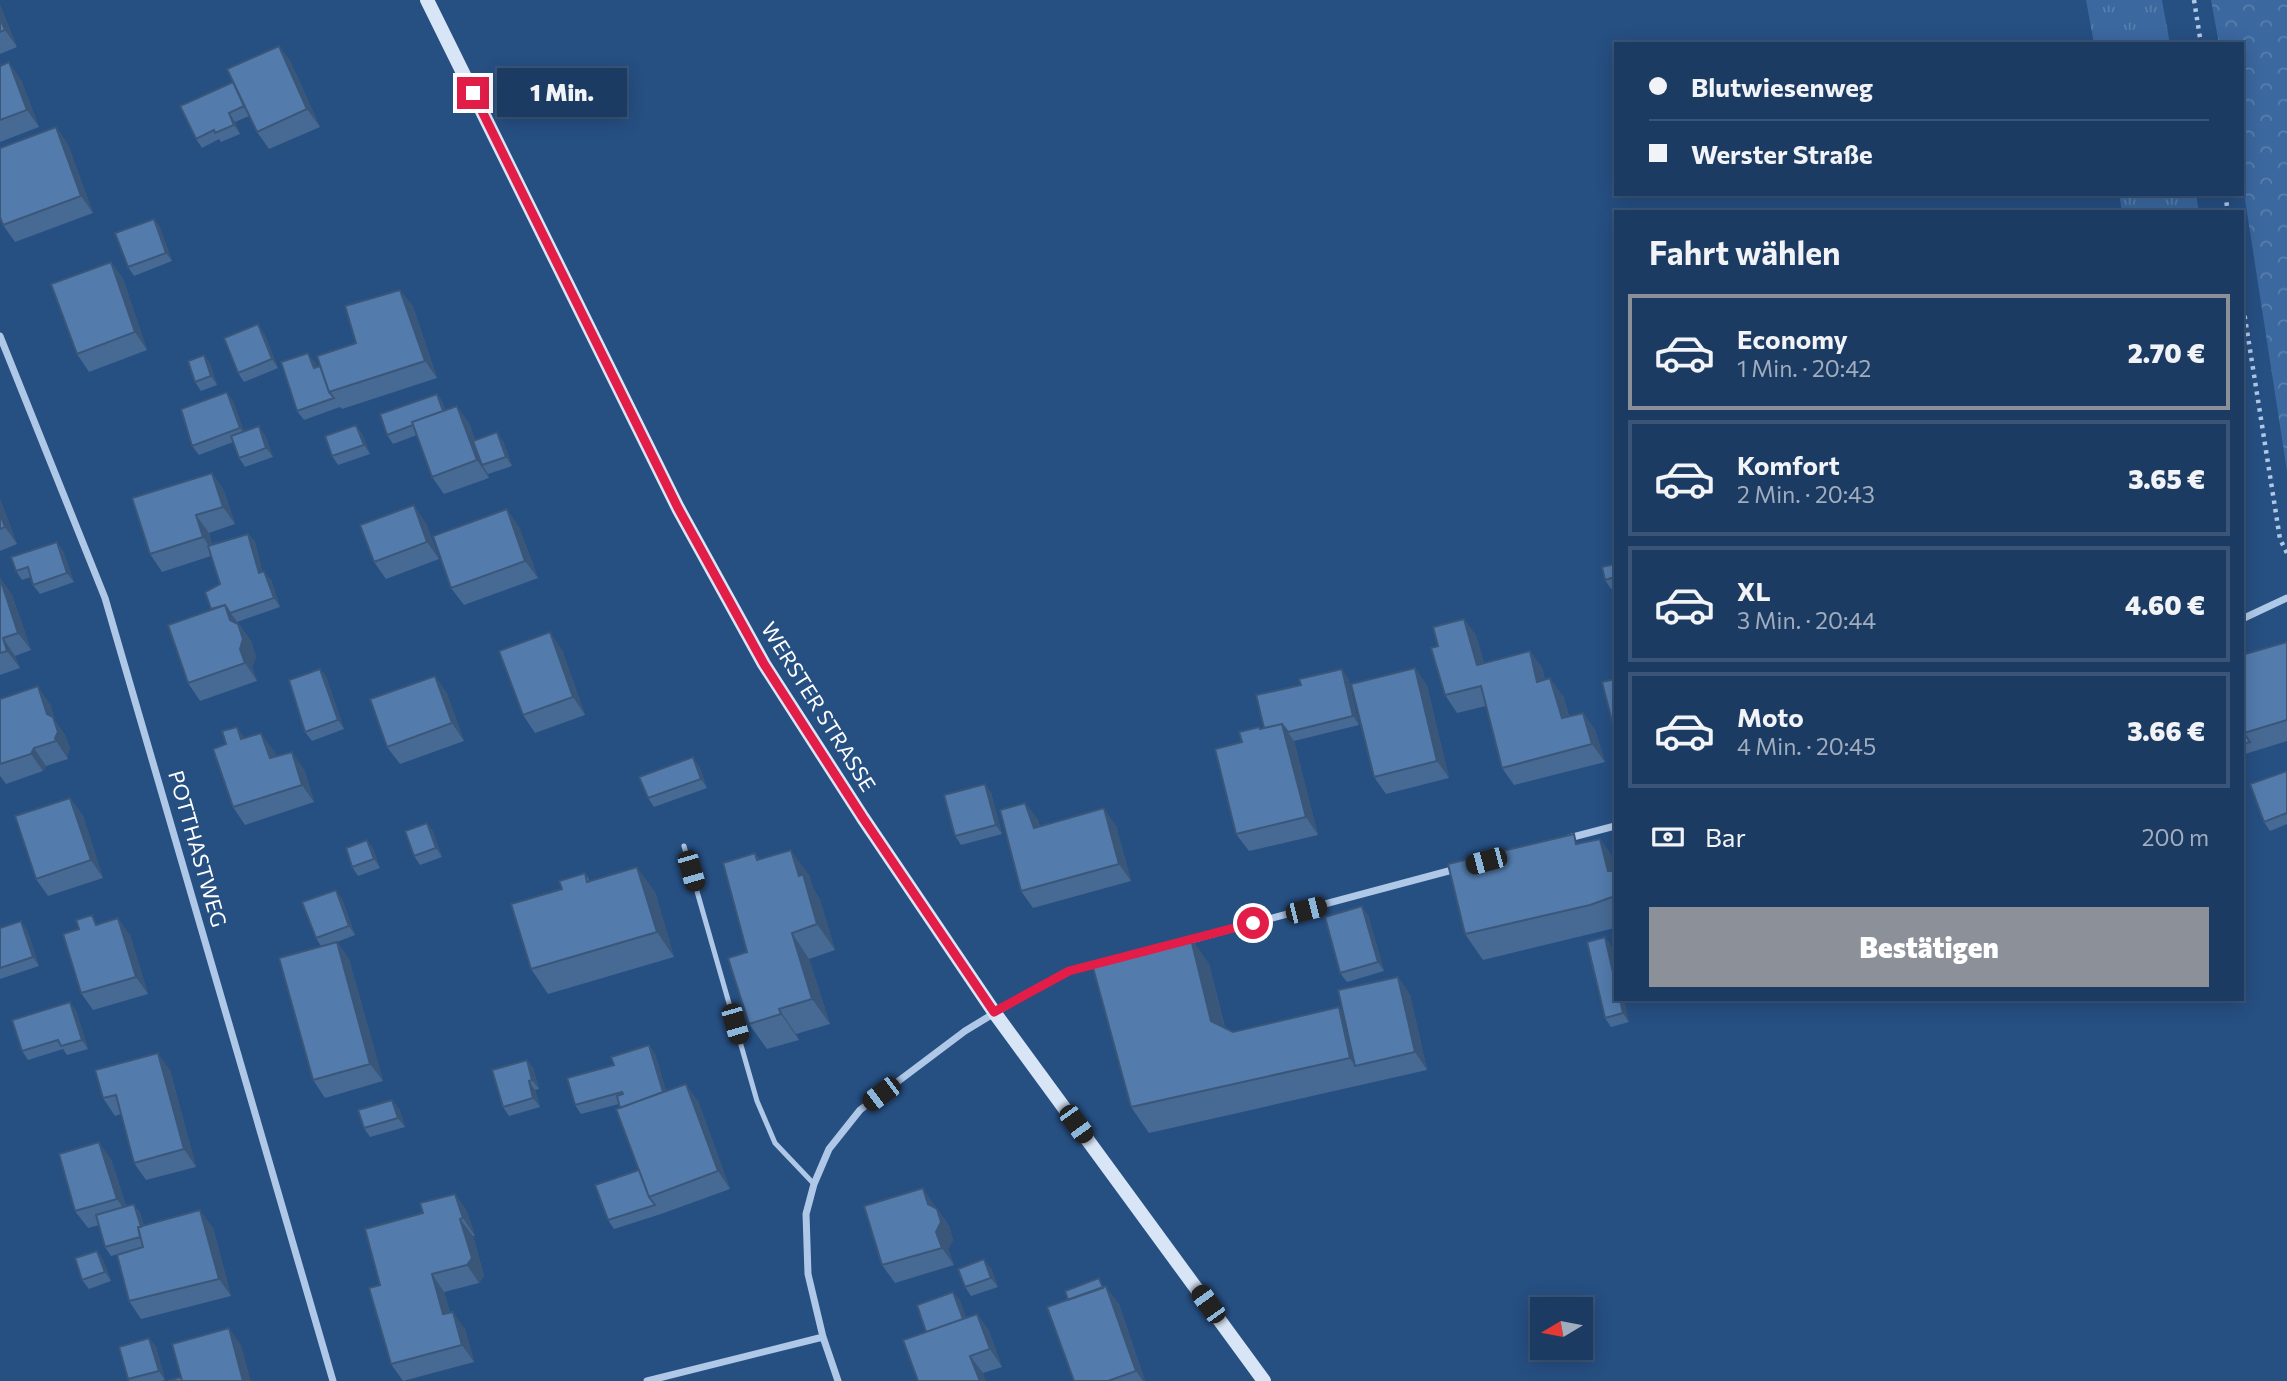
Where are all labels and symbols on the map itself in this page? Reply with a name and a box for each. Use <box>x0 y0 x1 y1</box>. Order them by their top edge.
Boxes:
callout: 1 Min. <box>498 68 627 118</box>
route end <box>457 77 489 109</box>
street label: WERSTER STRASSE <box>757 617 882 796</box>
street label: POTTHASTWEG <box>164 767 233 930</box>
car <box>1463 845 1510 877</box>
car <box>676 848 707 894</box>
car <box>1284 895 1329 925</box>
route start <box>1237 907 1269 939</box>
car <box>720 1001 751 1047</box>
car <box>858 1073 905 1115</box>
car <box>1056 1101 1097 1147</box>
car <box>1188 1281 1229 1327</box>
north arrow <box>1530 1297 1592 1360</box>

